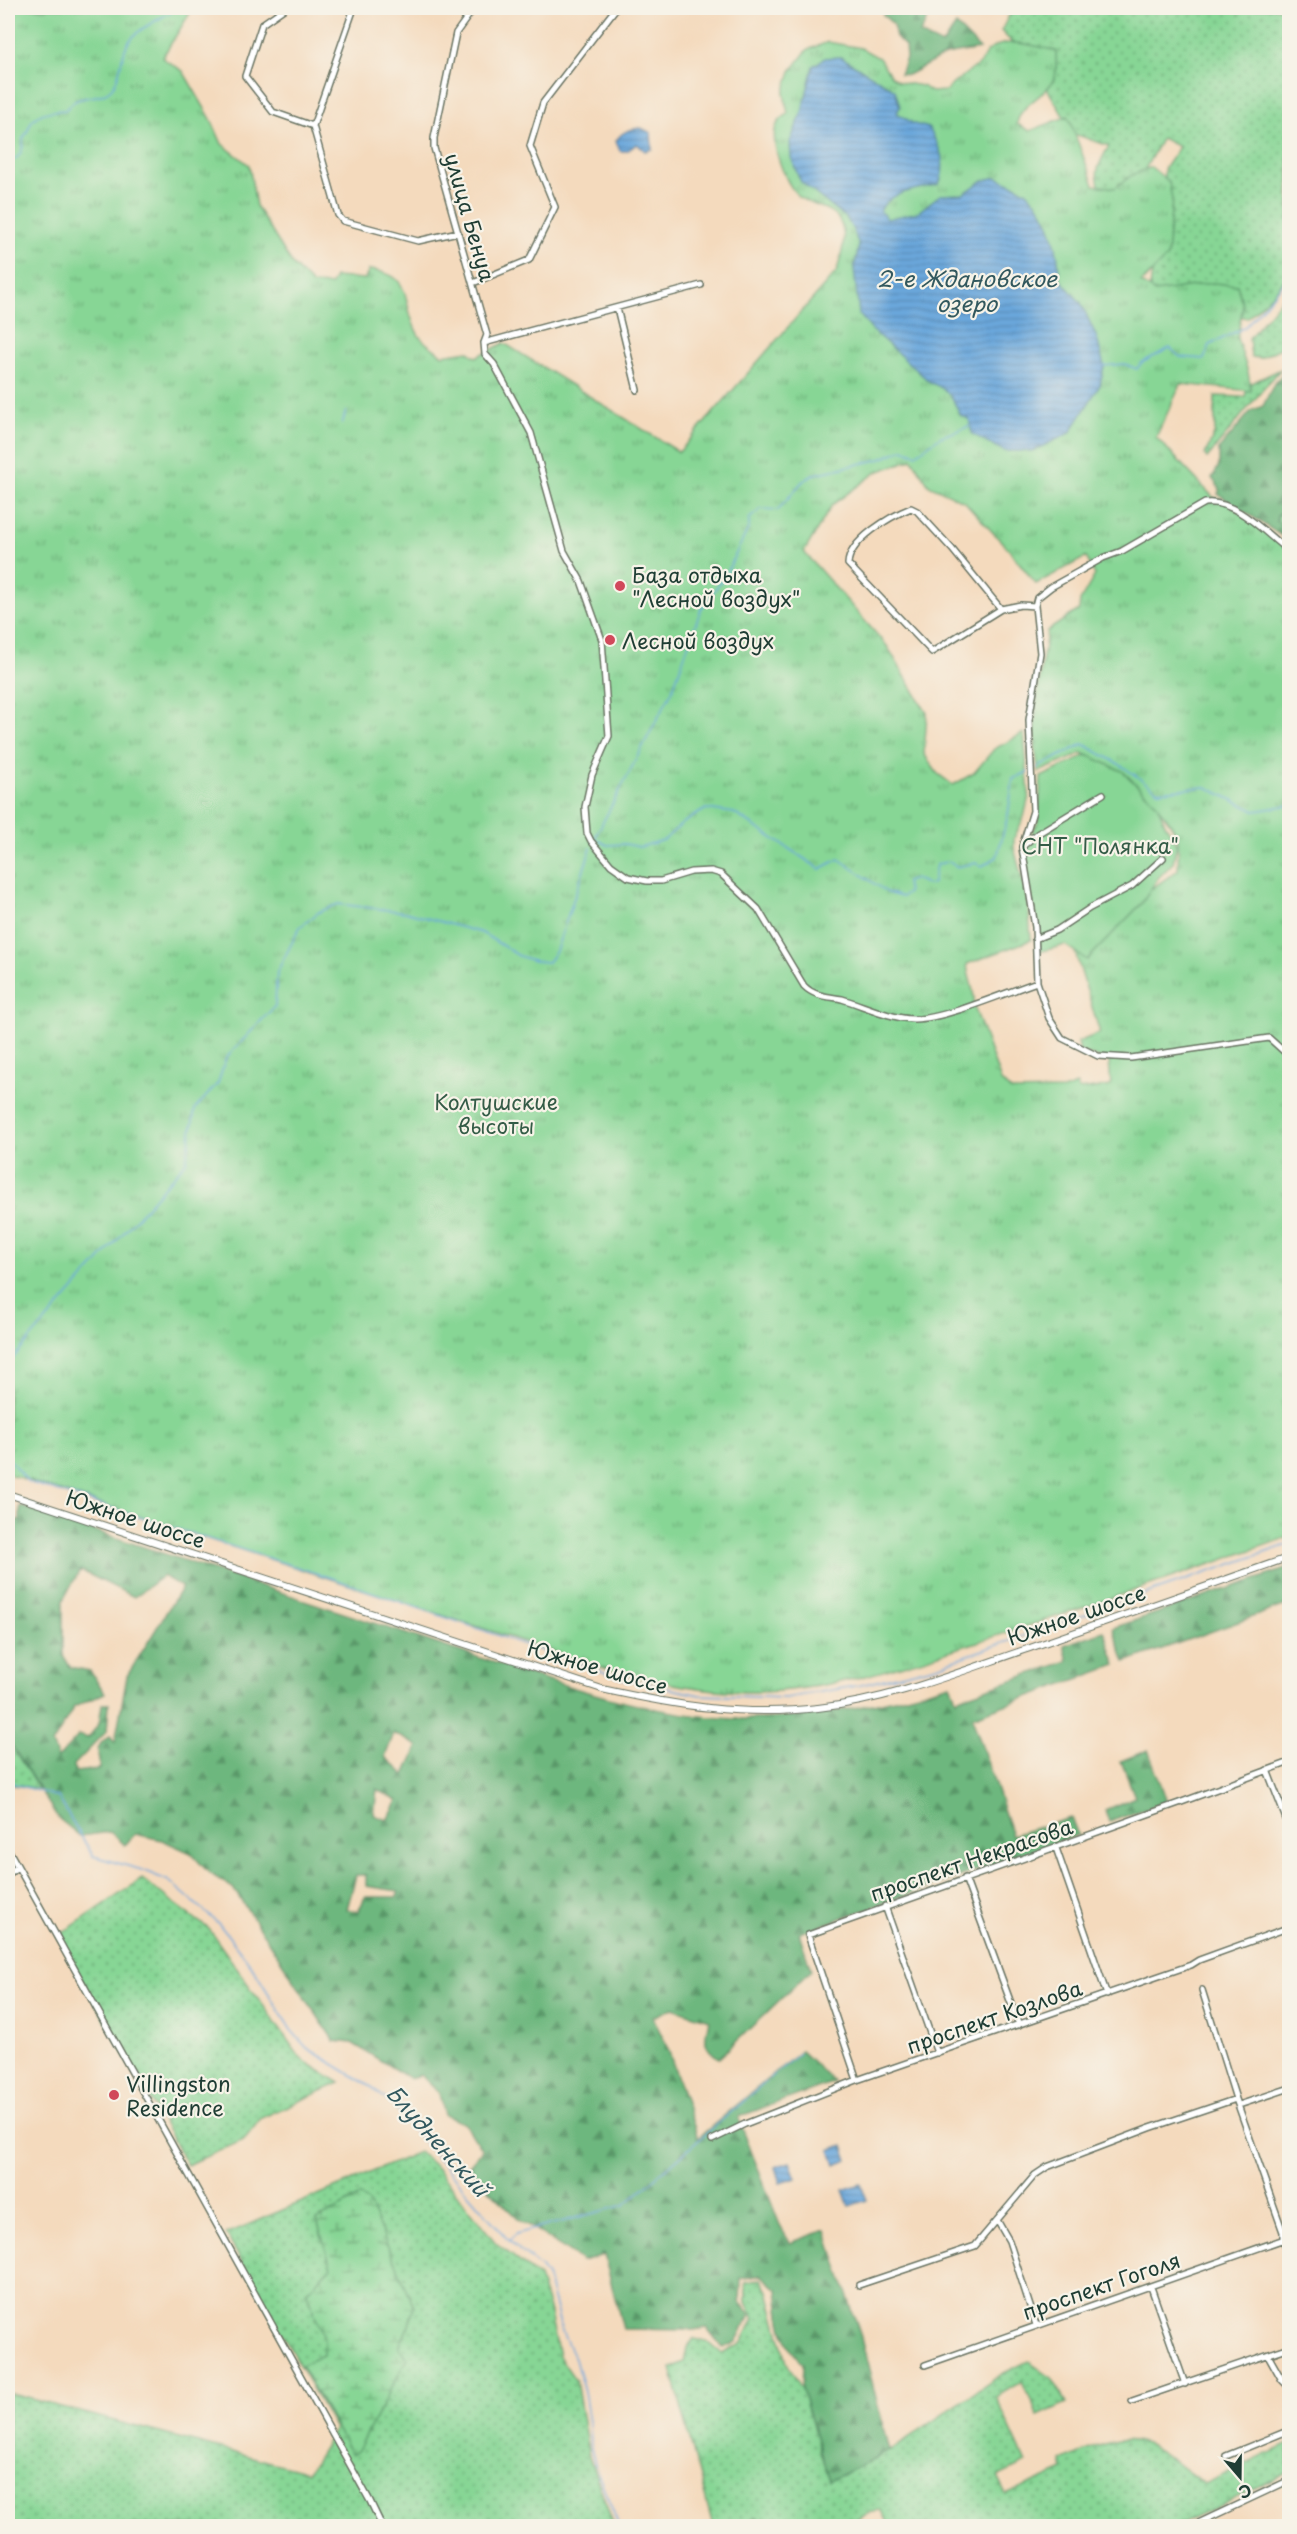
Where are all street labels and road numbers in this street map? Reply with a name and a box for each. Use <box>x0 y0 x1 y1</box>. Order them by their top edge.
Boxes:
street label: улица Бенуа <box>437 149 505 285</box>
street label: Южное шоссе <box>62 1480 210 1556</box>
street label: Южное шоссе <box>1002 1575 1150 1653</box>
street label: Южное шоссе <box>524 1631 672 1701</box>
street label: проспект Некрасова <box>865 1809 1077 1909</box>
street label: проспект Козлова <box>902 1971 1086 2061</box>
street label: проспект Гоголя <box>1018 2243 1184 2327</box>

